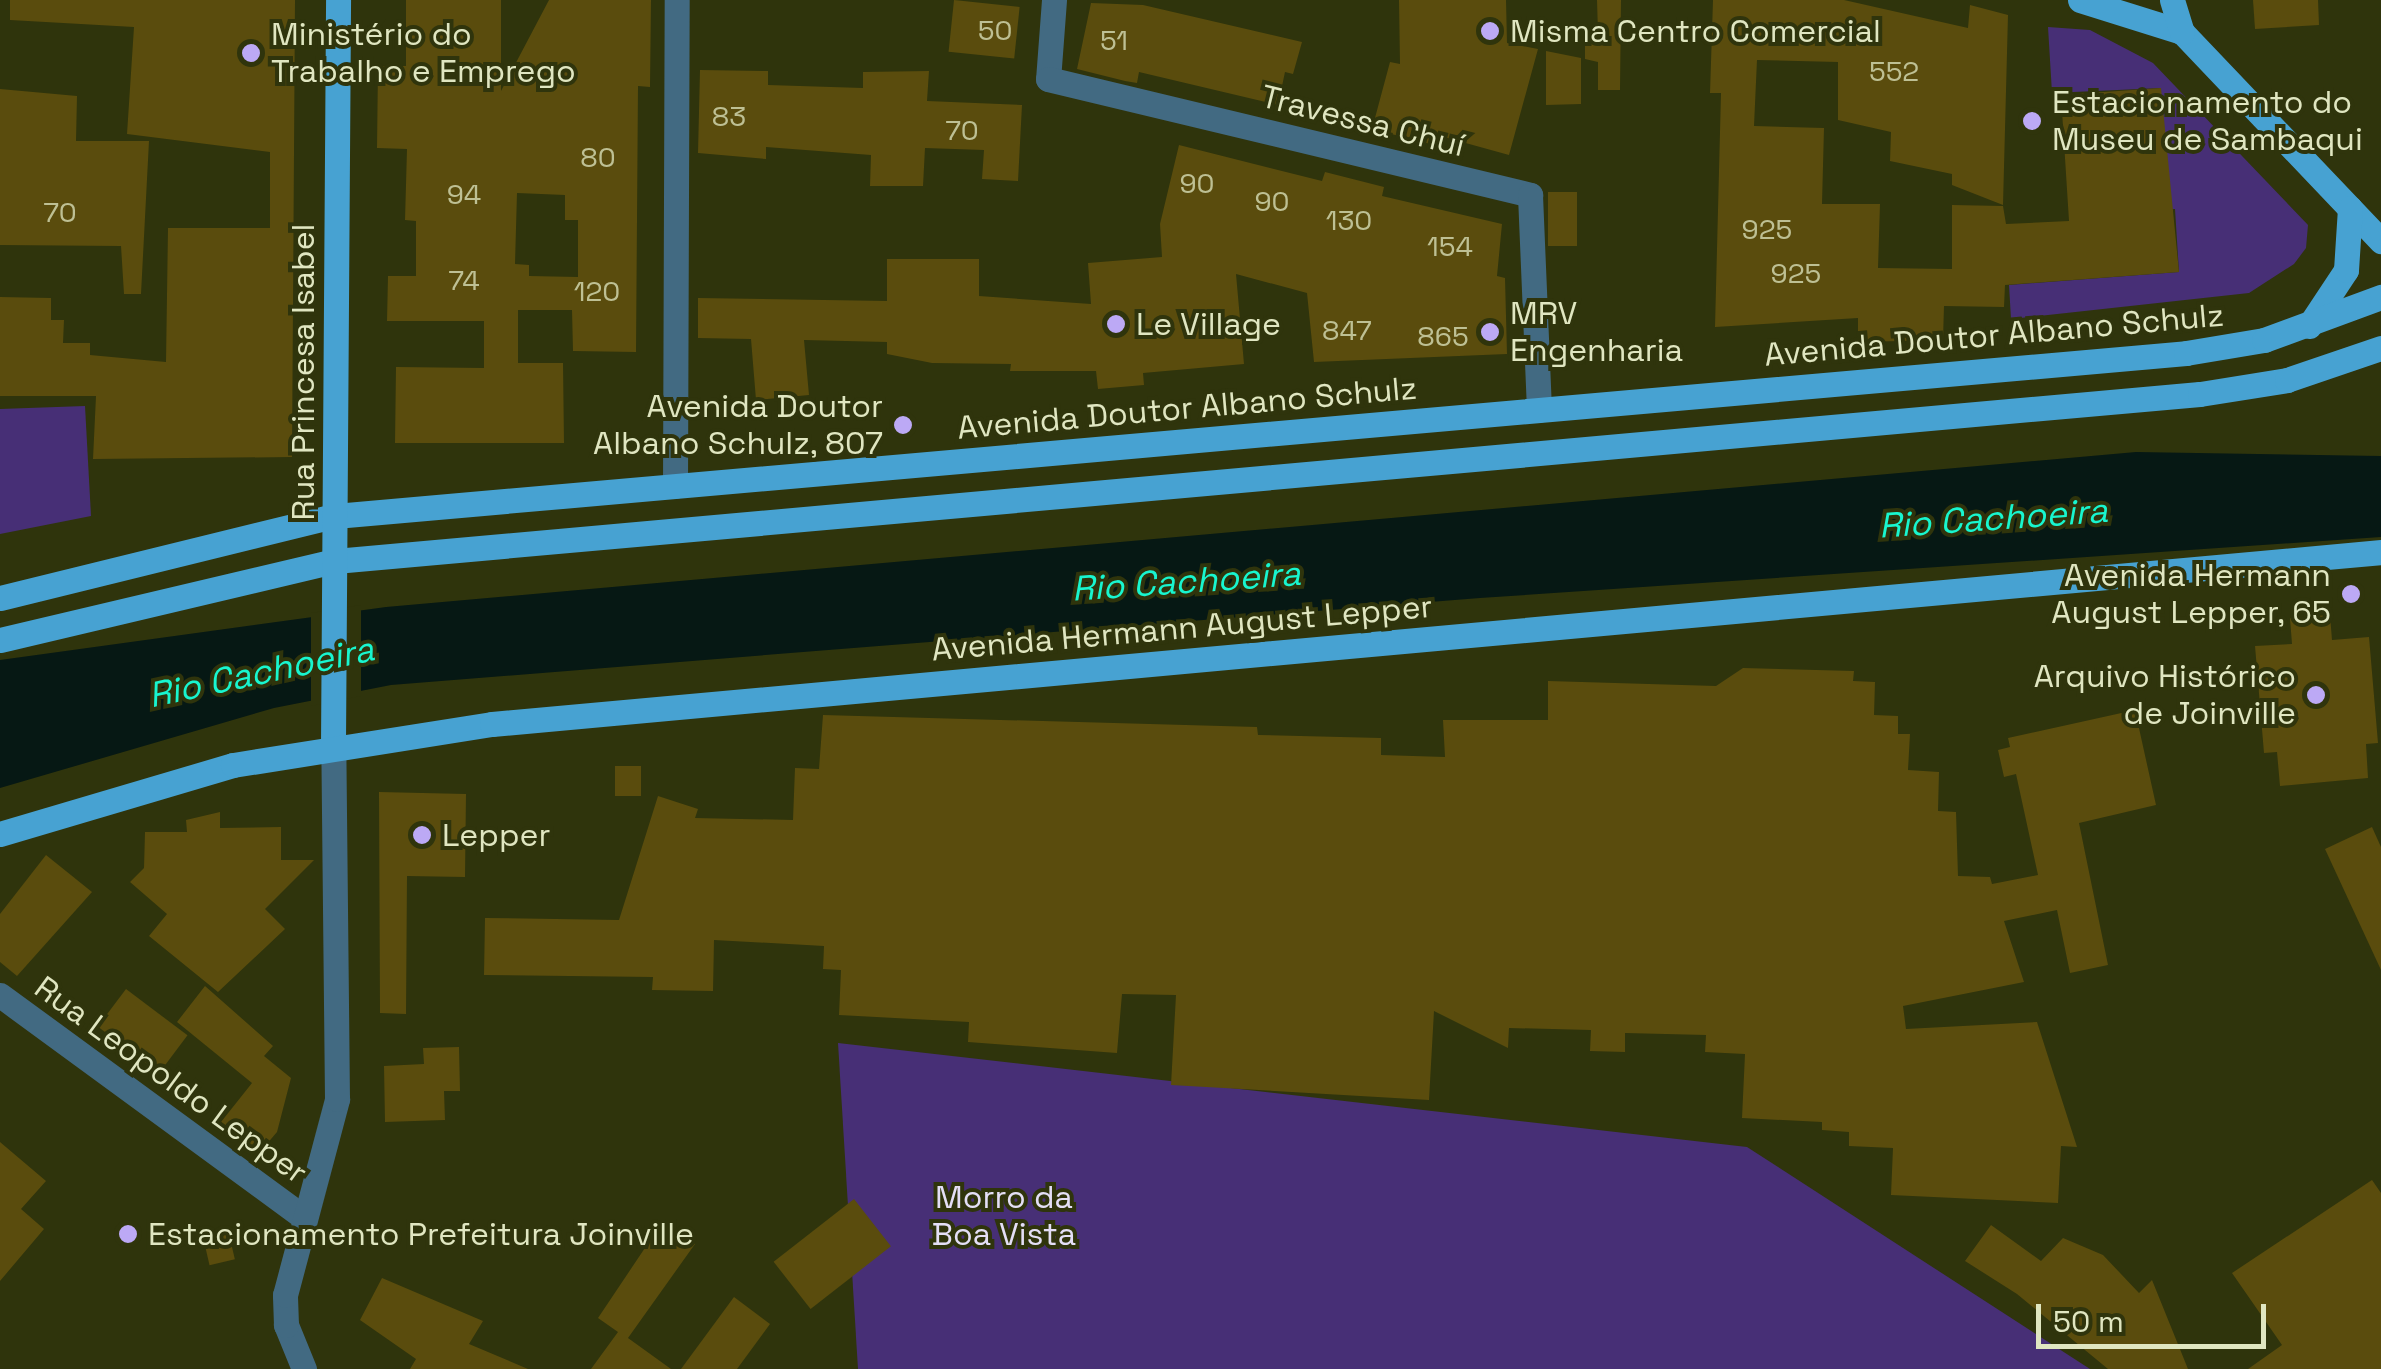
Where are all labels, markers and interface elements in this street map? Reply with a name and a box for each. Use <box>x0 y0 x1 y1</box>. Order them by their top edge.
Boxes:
place label: Misma Centro Comercial <box>1510 12 1881 50</box>
house number: 50 <box>978 13 1012 47</box>
place label: Ministério do Trabalho e Emprego <box>271 16 576 91</box>
marker: Misma Centro Comercial <box>1479 20 1501 42</box>
house number: 51 <box>1100 23 1128 57</box>
marker: Ministério do Trabalho e Emprego <box>240 42 262 64</box>
house number: 552 <box>1869 54 1919 88</box>
street label: Travessa Chuí <box>1257 77 1469 165</box>
place label: Estacionamento do Museu de Sambaqui <box>2052 84 2363 159</box>
house number: 83 <box>712 99 746 133</box>
marker: Estacionamento do Museu de Sambaqui <box>2021 110 2043 132</box>
house number: 70 <box>945 113 979 147</box>
house number: 80 <box>580 140 616 174</box>
house number: 90 <box>1179 166 1215 200</box>
house number: 94 <box>447 177 481 211</box>
house number: 90 <box>1254 184 1290 218</box>
house number: 70 <box>43 195 77 229</box>
house number: 130 <box>1326 203 1372 237</box>
house number: 925 <box>1742 212 1792 246</box>
street label: Rua Princesa Isabel <box>284 224 322 520</box>
house number: 154 <box>1427 229 1473 263</box>
house number: 925 <box>1771 256 1821 290</box>
house number: 74 <box>448 263 480 297</box>
house number: 120 <box>574 274 620 308</box>
place label: MRV Engenharia <box>1510 295 1683 370</box>
street label: Avenida Doutor Albano Schulz <box>1762 296 2226 374</box>
place label: Le Village <box>1136 305 1281 343</box>
marker: Le Village <box>1105 313 1127 335</box>
house number: 847 <box>1322 313 1372 347</box>
house number: 865 <box>1417 319 1469 353</box>
marker: MRV Engenharia <box>1479 321 1501 343</box>
street label: Avenida Doutor Albano Schulz <box>955 369 1419 447</box>
place label: Avenida Doutor Albano Schulz, 807 <box>592 388 883 463</box>
marker: Avenida Doutor Albano Schulz, 807 <box>892 414 914 436</box>
water label: Rio Cachoeira <box>1877 489 2109 547</box>
water label: Rio Cachoeira <box>1070 552 1302 610</box>
place label: Avenida Hermann August Lepper, 65 <box>2050 557 2331 632</box>
marker: Avenida Hermann August Lepper, 65 <box>2340 583 2362 605</box>
street label: Avenida Hermann August Lepper <box>930 587 1434 669</box>
water label: Rio Cachoeira <box>144 628 378 716</box>
place label: Arquivo Histórico de Joinville <box>2034 658 2296 733</box>
marker: Arquivo Histórico de Joinville <box>2305 684 2327 706</box>
place label: Lepper <box>442 816 551 854</box>
marker: Lepper <box>411 824 433 846</box>
street label: Rua Leopoldo Lepper <box>27 968 315 1192</box>
park label: Morro da Boa Vista <box>932 1179 1076 1254</box>
place label: Estacionamento Prefeitura Joinville <box>148 1215 694 1253</box>
marker: Estacionamento Prefeitura Joinville <box>117 1223 139 1245</box>
scale bar <box>2041 1284 2271 1346</box>
text: 50 m <box>2053 1302 2124 1341</box>

